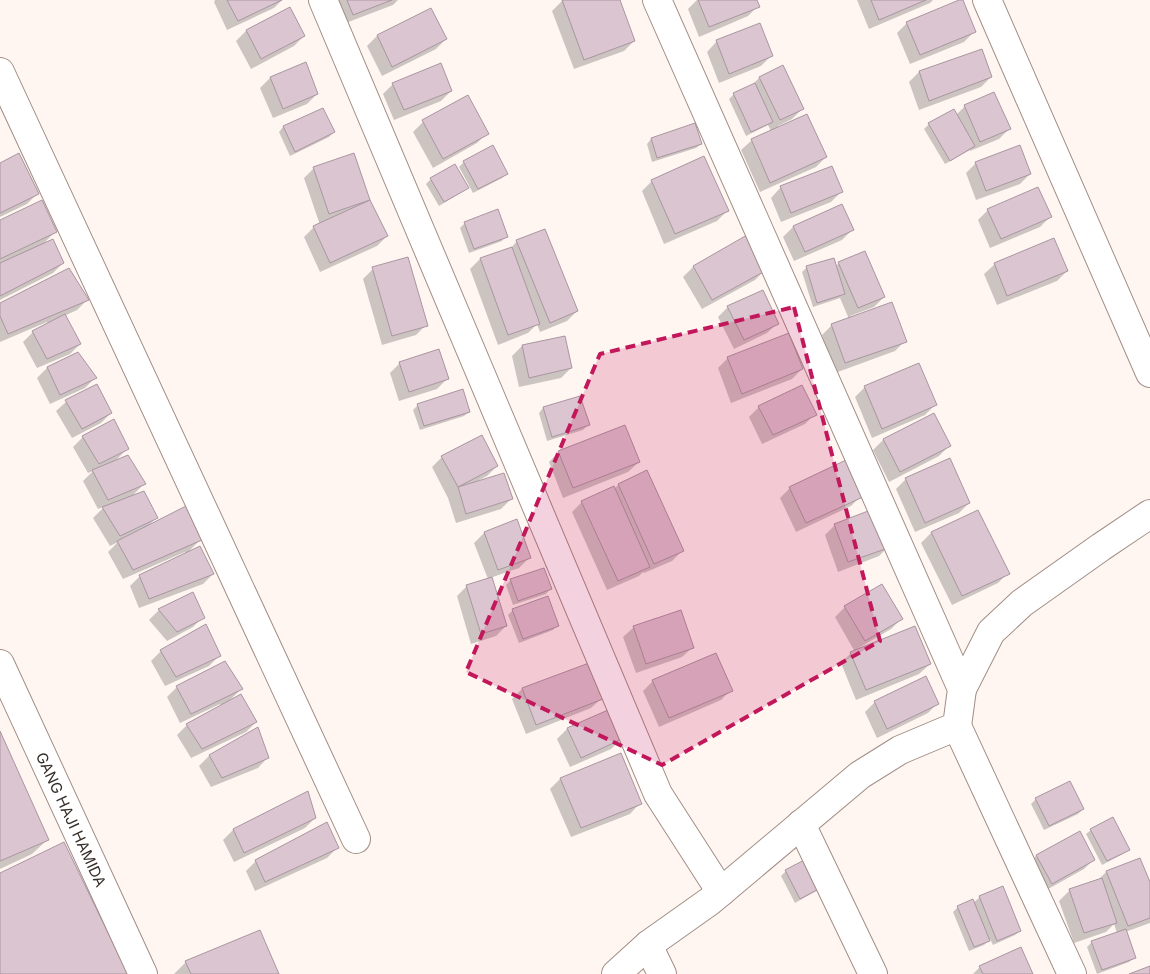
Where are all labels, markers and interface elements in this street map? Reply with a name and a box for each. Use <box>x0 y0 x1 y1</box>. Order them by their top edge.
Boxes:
street label: GANG HAJI HAMIDA <box>32 749 111 890</box>

